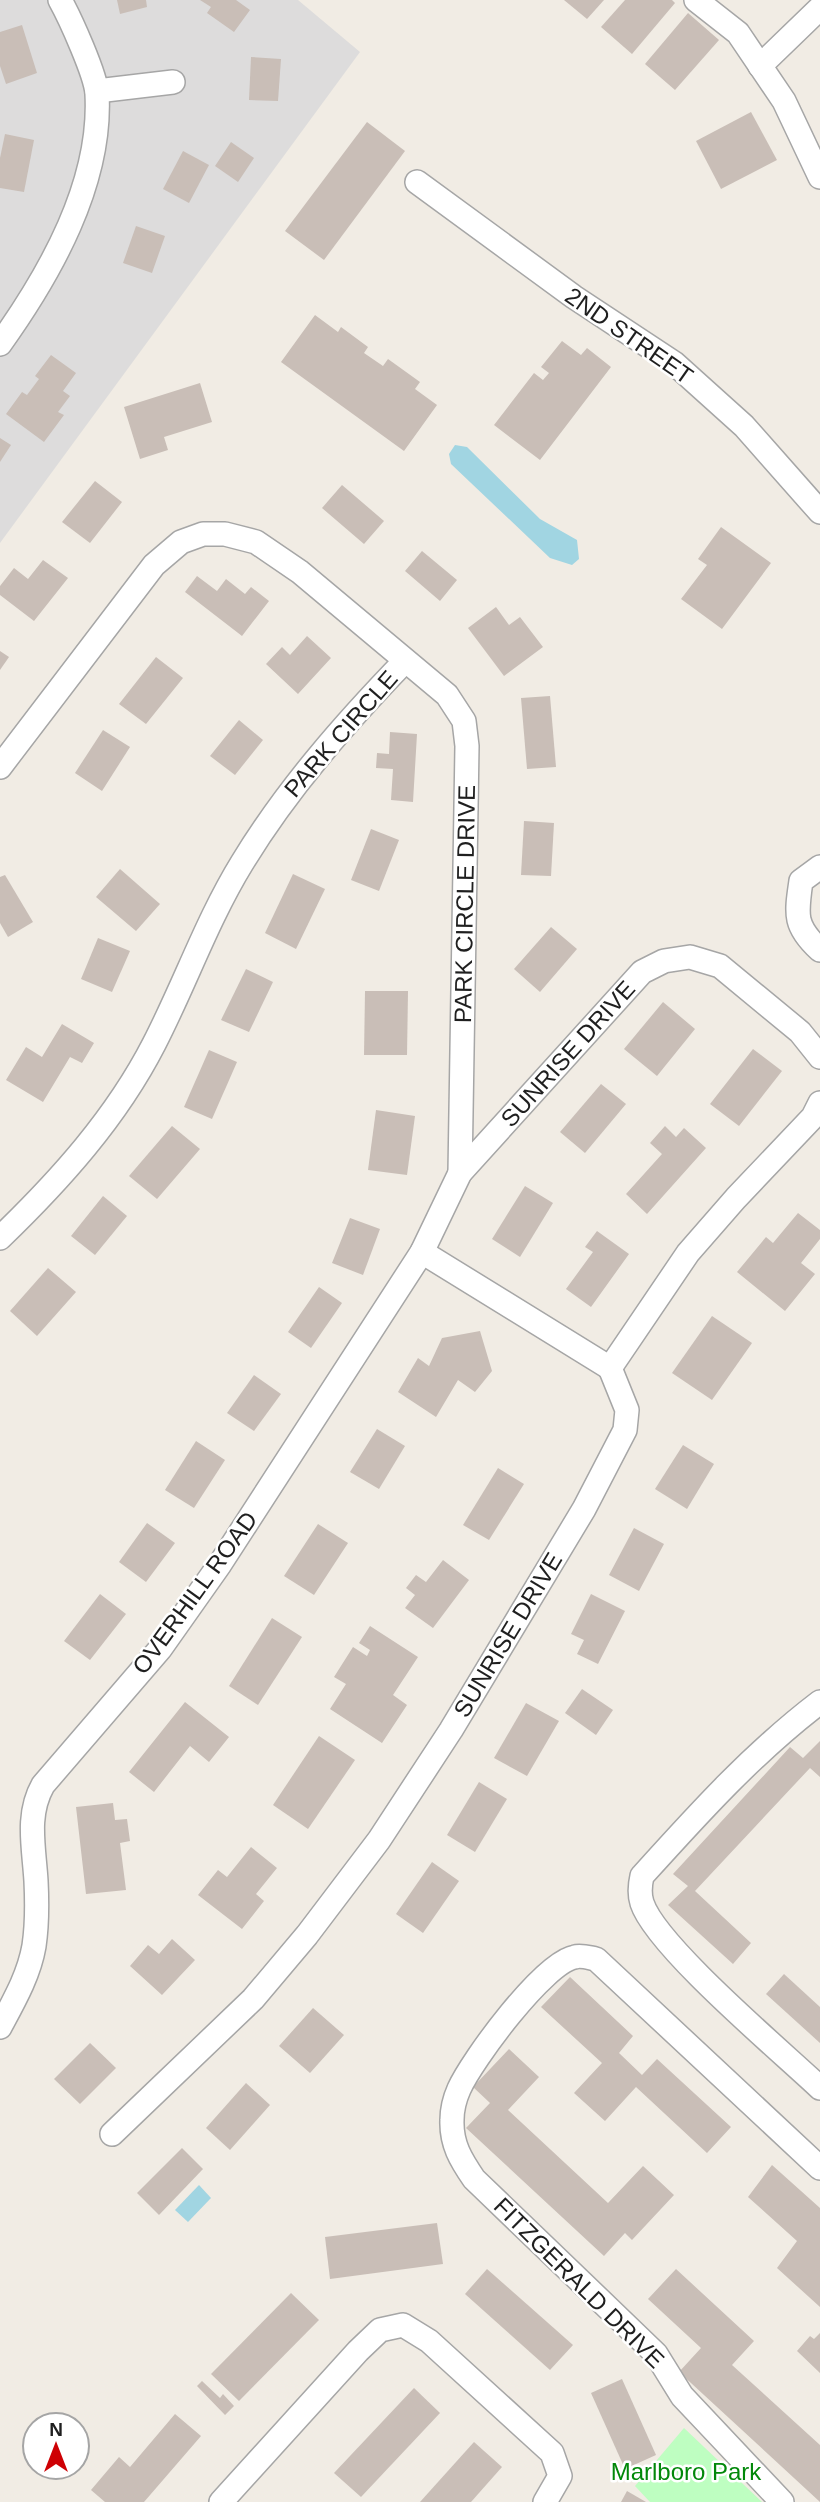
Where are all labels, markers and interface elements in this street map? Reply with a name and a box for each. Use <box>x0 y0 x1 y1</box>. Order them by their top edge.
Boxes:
street label: 2ND STREET <box>560 282 698 390</box>
street label: PARK CIRCLE <box>279 665 403 802</box>
street label: PARK CIRCLE DRIVE <box>449 785 480 1023</box>
street label: SUNRISE DRIVE <box>495 975 640 1132</box>
street label: OVERHILL ROAD <box>127 1506 262 1679</box>
street label: SUNRISE DRIVE <box>448 1548 567 1722</box>
street label: FITZGERALD DRIVE <box>489 2192 670 2373</box>
north arrow <box>21 2411 91 2481</box>
text: N <box>49 2419 63 2440</box>
park label: Marlboro Park <box>611 2458 762 2485</box>

